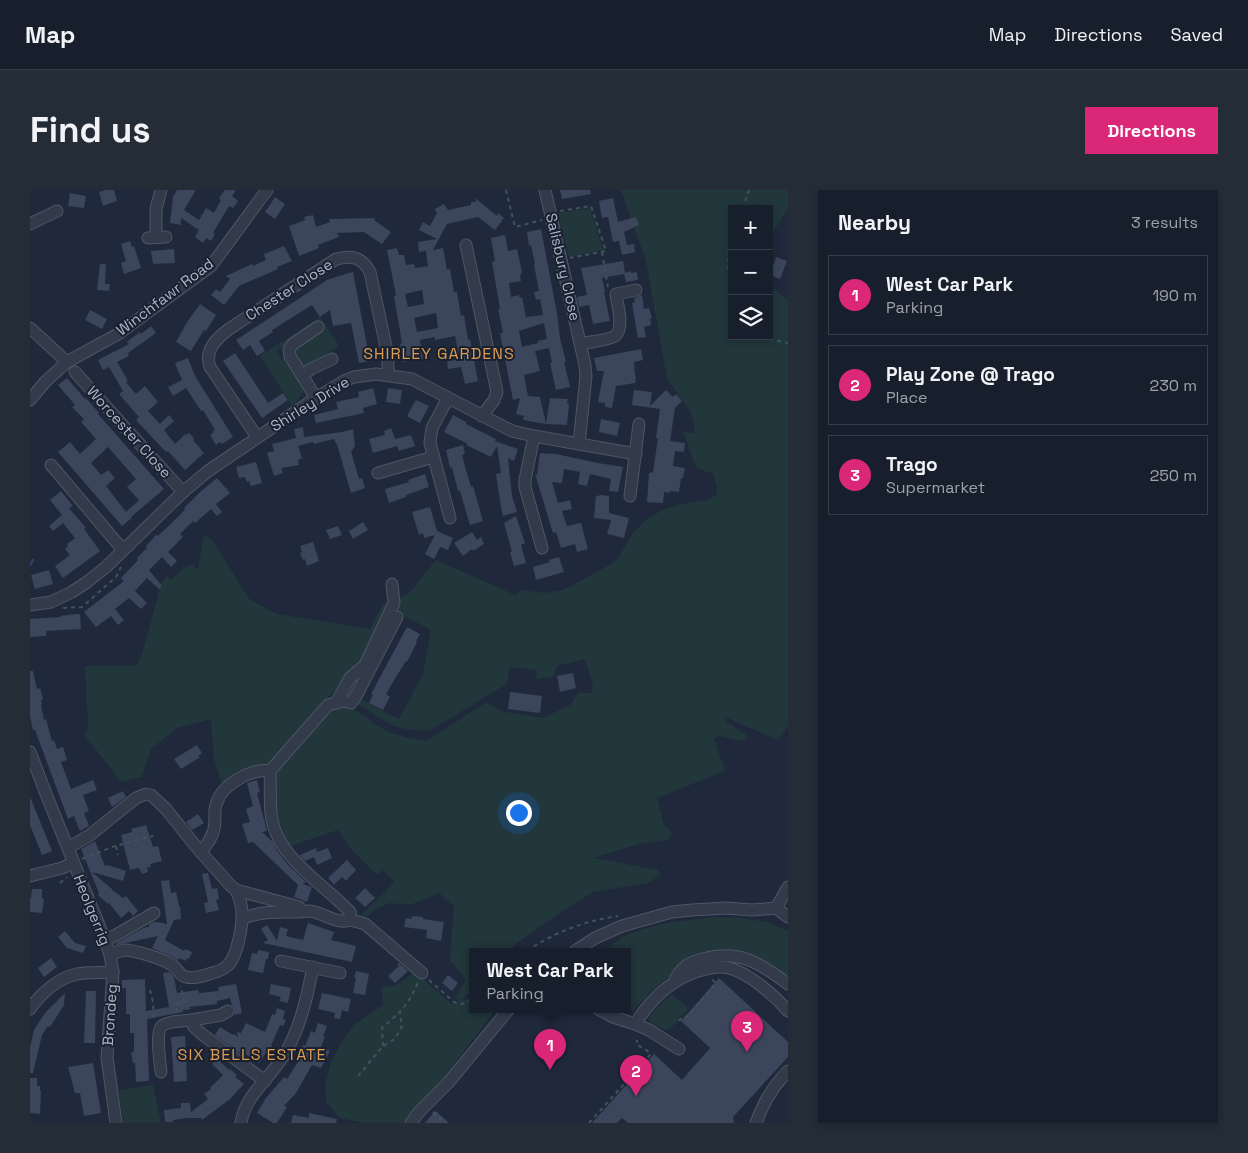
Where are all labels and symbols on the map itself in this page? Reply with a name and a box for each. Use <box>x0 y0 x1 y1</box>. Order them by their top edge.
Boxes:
street label: Salisbury Close <box>542 211 585 323</box>
street label: Winchfawr Road <box>112 254 217 339</box>
street label: Chester Close <box>242 254 336 325</box>
district label: SHIRLEY GARDENS <box>363 343 515 364</box>
street label: Shirley Drive <box>267 372 353 435</box>
street label: Worcester Close <box>83 382 176 482</box>
your location <box>506 800 532 826</box>
street label: Heolgerrig <box>70 872 115 948</box>
street label: Brondeg <box>98 983 121 1047</box>
pin: 3 <box>731 1011 763 1052</box>
pin: 1 <box>534 1029 566 1070</box>
district label: SIX BELLS ESTATE <box>178 1044 326 1065</box>
pin: 2 <box>620 1055 652 1096</box>

